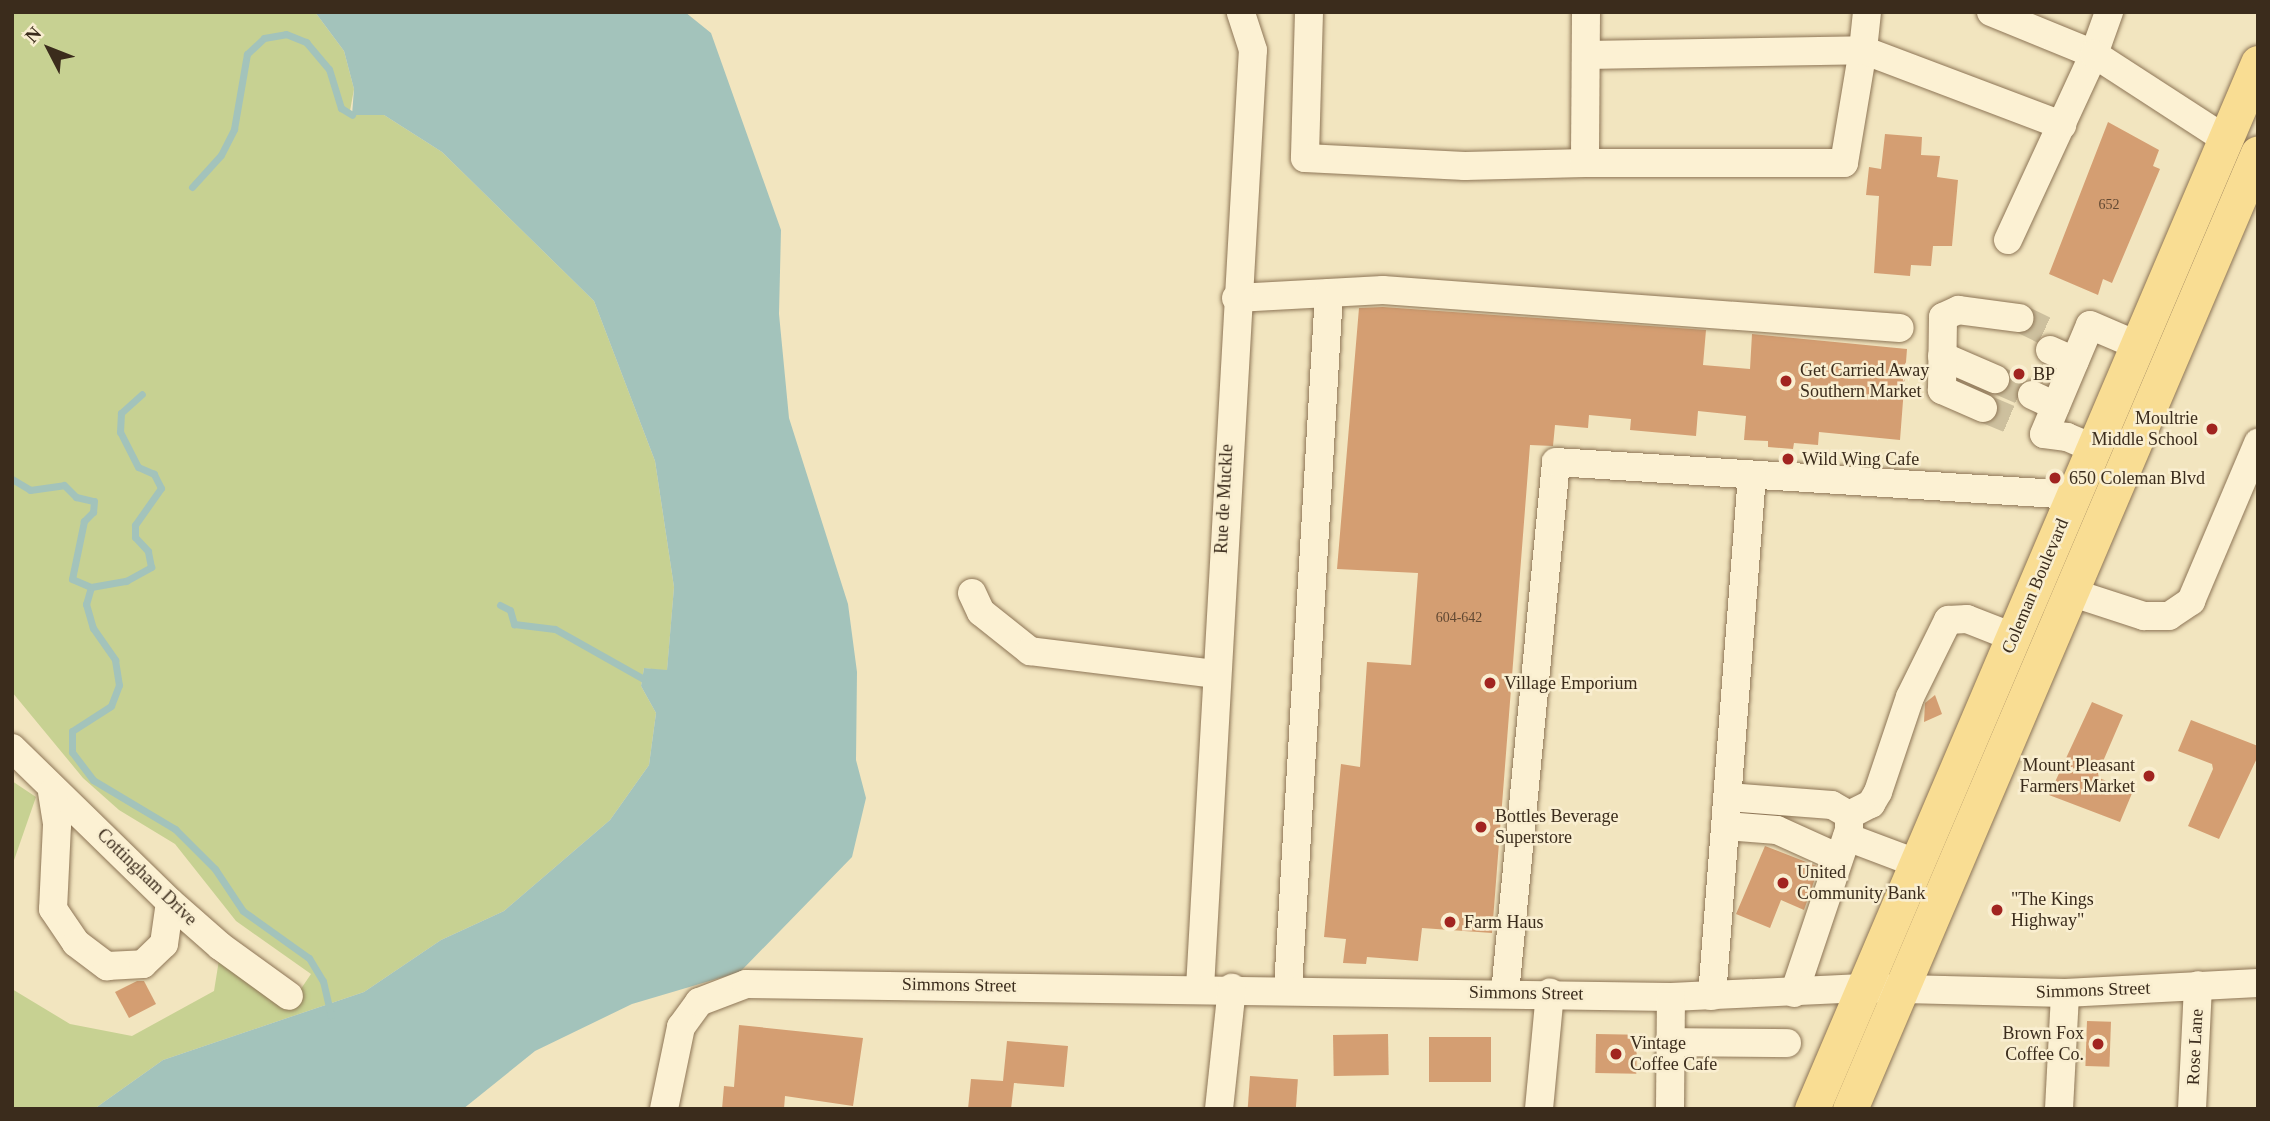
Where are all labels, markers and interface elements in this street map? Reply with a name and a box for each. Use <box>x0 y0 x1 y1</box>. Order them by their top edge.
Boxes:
north arrow <box>14 14 84 84</box>
text: N <box>21 22 45 47</box>
house number: 652 <box>2098 197 2120 213</box>
place label: Get Carried Away Southern Market <box>1800 360 1930 402</box>
place label: BP <box>2033 363 2055 385</box>
marker: BP <box>2011 366 2027 382</box>
marker: Get Carried Away Southern Market <box>1778 373 1794 389</box>
place label: Moultrie Middle School <box>2092 408 2198 450</box>
marker: Moultrie Middle School <box>2204 421 2220 437</box>
street label: Rue de Muckle <box>1210 444 1238 554</box>
place label: Wild Wing Cafe <box>1802 448 1920 470</box>
marker: Wild Wing Cafe <box>1780 451 1796 467</box>
place label: 650 Coleman Blvd <box>2069 467 2205 489</box>
marker: 650 Coleman Blvd <box>2047 470 2063 486</box>
street label: Coleman Boulevard <box>1997 515 2073 657</box>
house number: 604-642 <box>1436 610 1482 626</box>
place label: Village Emporium <box>1504 672 1637 694</box>
marker: Village Emporium <box>1482 675 1498 691</box>
place label: Mount Pleasant Farmers Market <box>2020 755 2135 798</box>
marker: Mount Pleasant Farmers Market <box>2141 768 2157 784</box>
place label: Bottles Beverage Superstore <box>1495 806 1618 848</box>
marker: Bottles Beverage Superstore <box>1473 819 1489 835</box>
street label: Cottingham Drive <box>93 824 201 930</box>
place label: United Community Bank <box>1797 862 1926 904</box>
marker: United Community Bank <box>1775 875 1791 891</box>
place label: "The Kings Highway" <box>2011 889 2094 932</box>
marker: "The Kings Highway" <box>1989 902 2005 918</box>
place label: Farm Haus <box>1464 911 1543 933</box>
marker: Farm Haus <box>1442 914 1458 930</box>
street label: Simmons Street <box>902 973 1016 997</box>
street label: Simmons Street <box>2035 977 2151 1003</box>
street label: Simmons Street <box>1469 981 1583 1005</box>
street label: Rose Lane <box>2182 1008 2208 1086</box>
place label: Brown Fox Coffee Co. <box>2002 1023 2084 1066</box>
place label: Vintage Coffee Cafe <box>1630 1033 1717 1076</box>
marker: Brown Fox Coffee Co. <box>2090 1036 2106 1052</box>
marker: Vintage Coffee Cafe <box>1608 1046 1624 1062</box>

